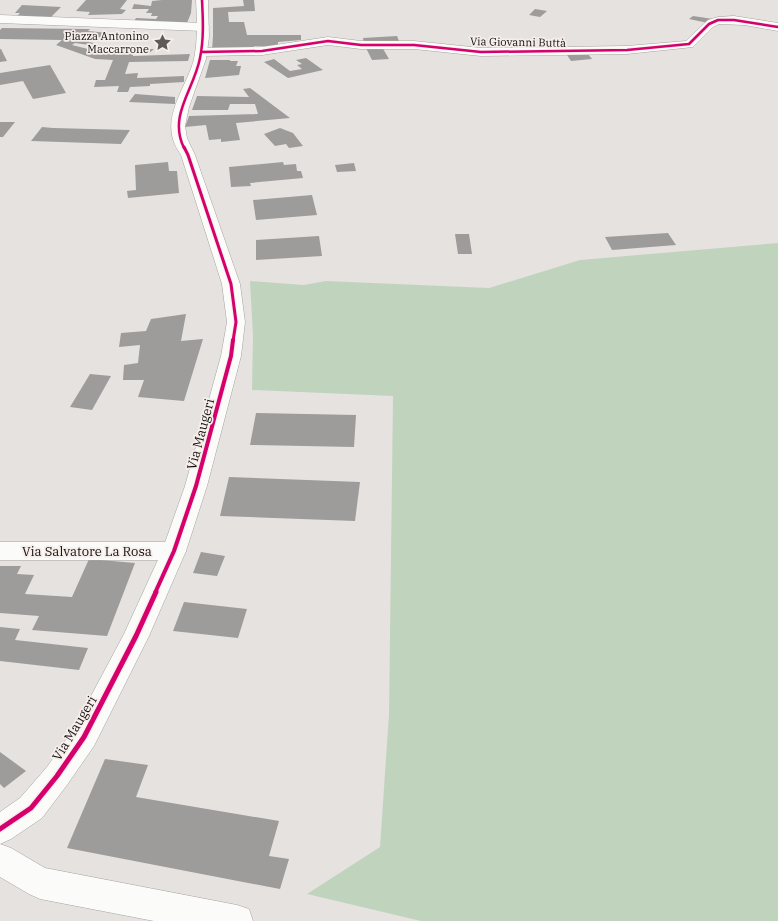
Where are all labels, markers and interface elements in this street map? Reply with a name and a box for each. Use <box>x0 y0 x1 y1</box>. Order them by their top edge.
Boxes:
place label: Piazza Antonino Maccarrone <box>65 29 149 56</box>
place icon: Piazza Antonino Maccarrone <box>152 32 172 52</box>
street label: Via Giovanni Buttà <box>470 34 566 50</box>
street label: Via Maugeri <box>183 397 218 472</box>
street label: Via Salvatore La Rosa <box>22 543 152 560</box>
street label: Via Maugeri <box>48 693 100 764</box>

